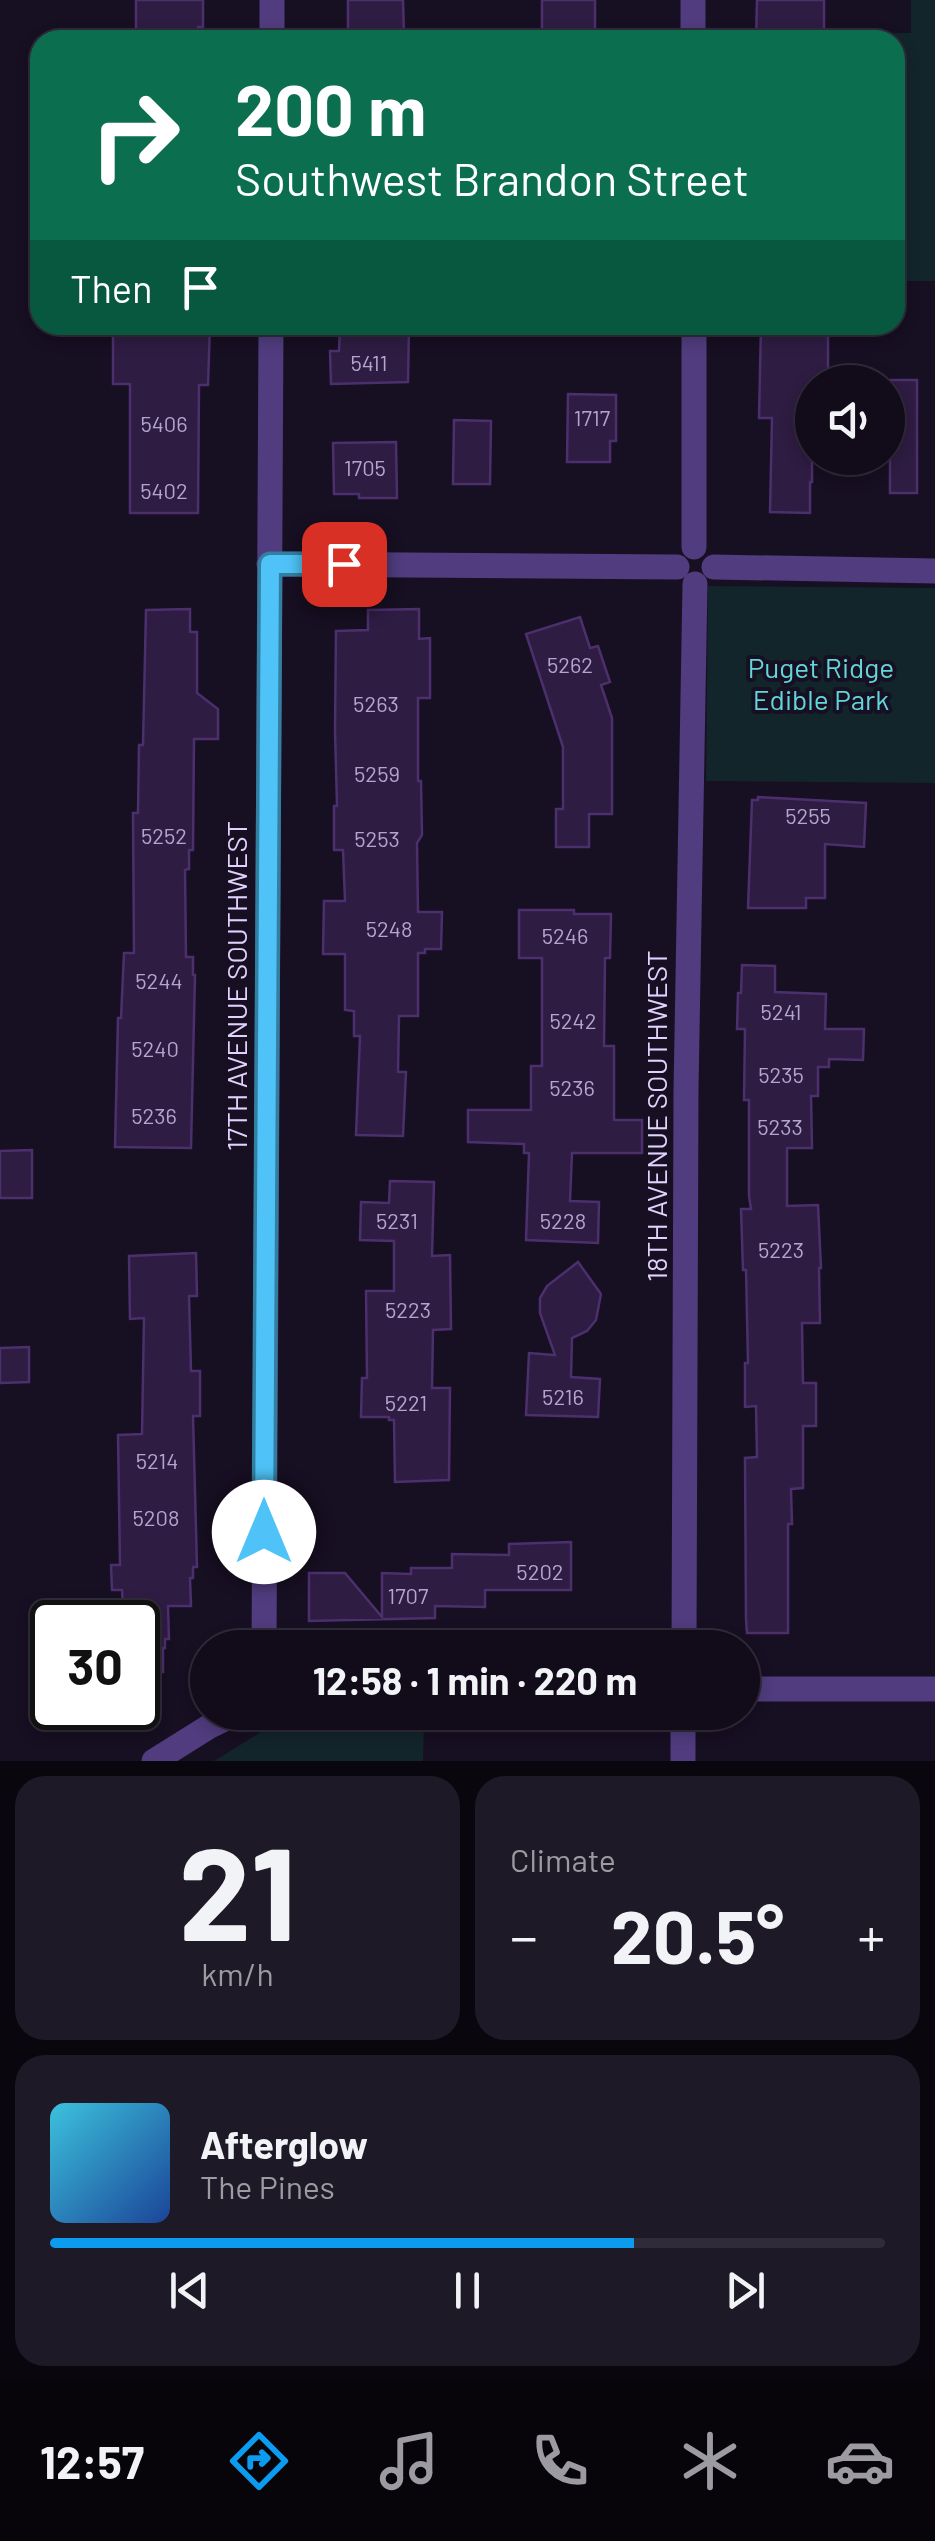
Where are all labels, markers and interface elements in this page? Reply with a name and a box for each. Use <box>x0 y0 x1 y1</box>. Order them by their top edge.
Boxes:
text: 200 m <box>235 66 426 150</box>
icon: right <box>70 70 200 200</box>
text: Southwest Brandon Street <box>235 151 749 205</box>
icon: arrive <box>173 260 228 315</box>
text: Then <box>70 265 153 311</box>
house number: 5411 <box>351 349 387 375</box>
map controls <box>795 365 905 475</box>
button: sound <box>795 365 905 475</box>
house number: 1717 <box>574 404 610 430</box>
house number: 5406 <box>140 410 188 436</box>
house number: 1705 <box>344 454 386 480</box>
house number: 5402 <box>140 477 188 503</box>
pin <box>302 522 387 607</box>
icon: arrive <box>317 537 372 592</box>
park label: Puget Ridge Edible Park <box>748 650 894 716</box>
house number: 5262 <box>547 651 593 677</box>
house number: 5263 <box>353 690 399 716</box>
house number: 5259 <box>354 760 400 786</box>
house number: 5255 <box>785 802 831 828</box>
street label: 17TH AVENUE SOUTHWEST <box>219 821 253 1151</box>
house number: 5252 <box>141 822 187 848</box>
house number: 5253 <box>354 825 400 851</box>
house number: 5248 <box>366 915 412 941</box>
house number: 5246 <box>542 922 588 948</box>
street label: 18TH AVENUE SOUTHWEST <box>639 950 673 1282</box>
house number: 5244 <box>135 967 183 993</box>
house number: 5241 <box>761 998 801 1024</box>
house number: 5242 <box>549 1007 597 1033</box>
house number: 5240 <box>131 1035 179 1061</box>
house number: 5235 <box>758 1061 804 1087</box>
house number: 5236 <box>549 1074 595 1100</box>
house number: 5236 <box>131 1102 177 1128</box>
house number: 5233 <box>757 1113 803 1139</box>
house number: 5231 <box>376 1207 418 1233</box>
house number: 5228 <box>540 1207 586 1233</box>
house number: 5223 <box>758 1236 804 1262</box>
house number: 5223 <box>385 1296 431 1322</box>
house number: 5216 <box>542 1383 584 1409</box>
house number: 5221 <box>385 1389 427 1415</box>
house number: 5214 <box>136 1447 178 1473</box>
position arrow <box>212 1480 316 1584</box>
house number: 5208 <box>133 1504 180 1530</box>
house number: 5202 <box>516 1558 564 1584</box>
house number: 1707 <box>388 1582 428 1608</box>
speed limit sign: 30 <box>30 1600 160 1730</box>
text: 12:58 · 1 min · 220 m <box>313 1657 637 1703</box>
text: 21 <box>178 1811 297 1967</box>
text: Climate <box>510 1840 616 1878</box>
text: 20.5° <box>611 1889 784 1979</box>
text: − <box>510 1902 538 1968</box>
text: + <box>857 1902 885 1968</box>
text: km/h <box>201 1954 274 1992</box>
text: Afterglow <box>200 2121 368 2167</box>
text: The Pines <box>200 2167 335 2205</box>
icon: previous <box>162 2263 217 2318</box>
icon: pause <box>440 2263 495 2318</box>
icon: next <box>718 2263 773 2318</box>
icon: directions <box>224 2426 294 2496</box>
icon: music <box>374 2426 444 2496</box>
icon: phone <box>525 2426 595 2496</box>
icon: climate <box>675 2426 745 2496</box>
icon: car <box>825 2426 895 2496</box>
text: 12:57 <box>40 2434 144 2488</box>

